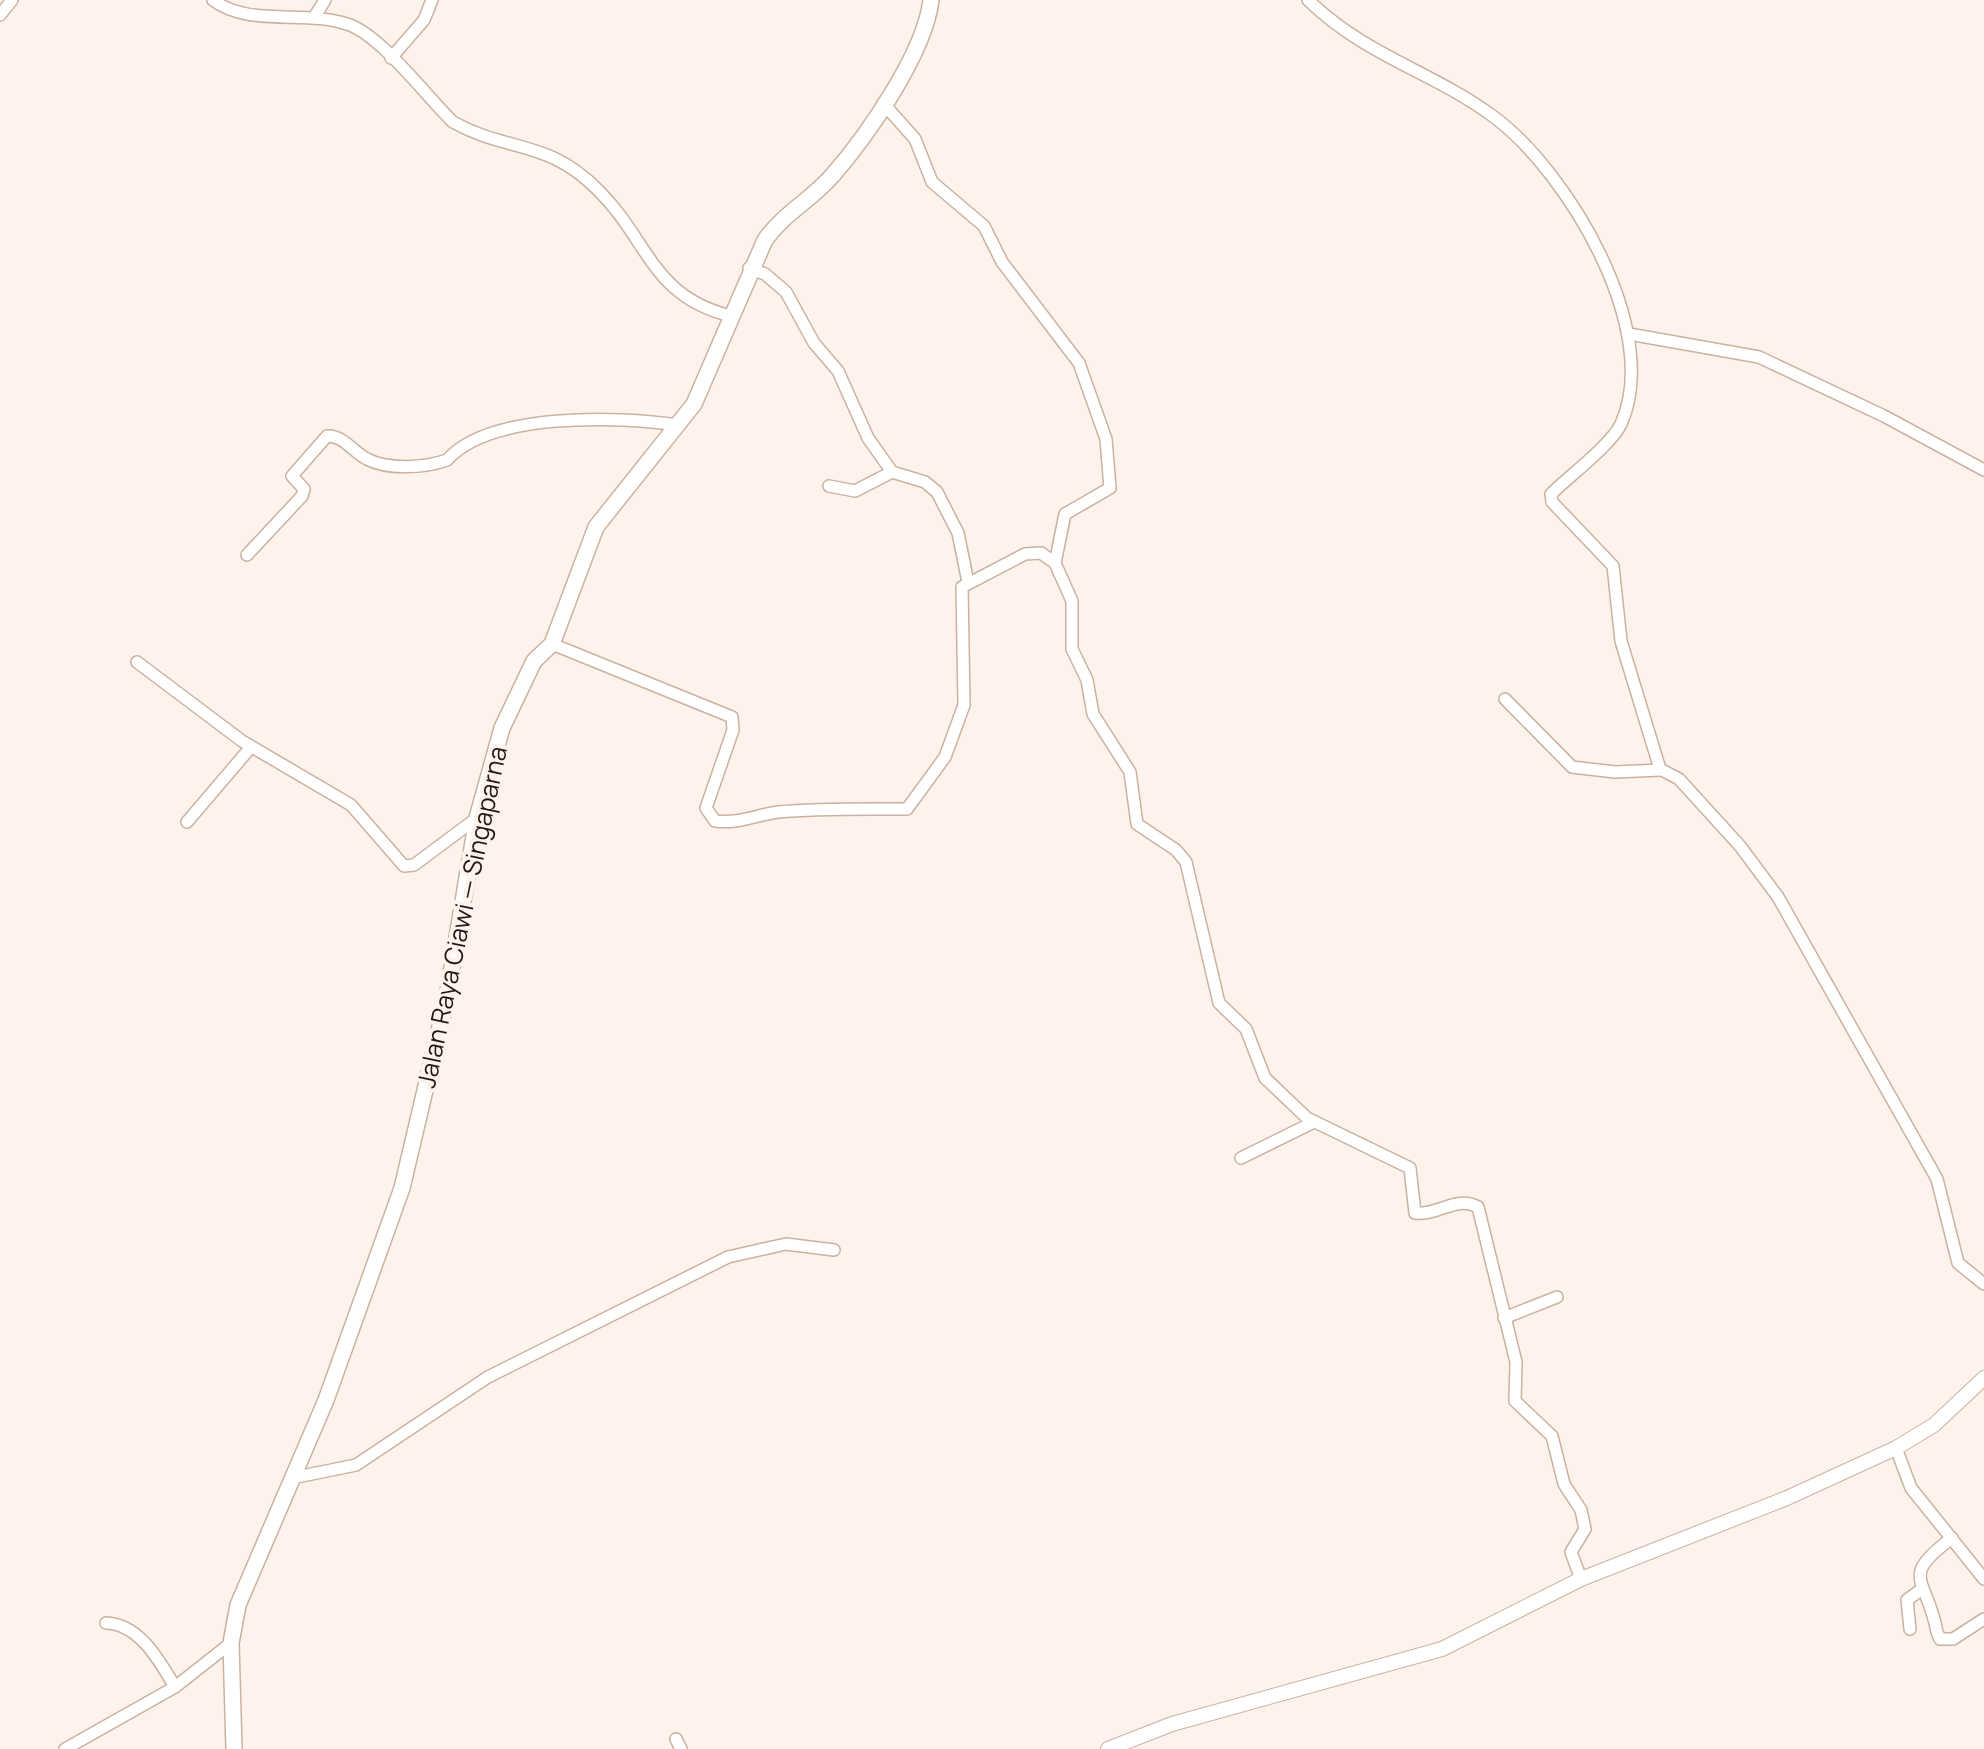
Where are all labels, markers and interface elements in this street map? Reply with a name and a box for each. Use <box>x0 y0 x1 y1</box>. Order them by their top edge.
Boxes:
street label: Jalan Raya Ciawi — Singaparna <box>408 743 515 1091</box>

